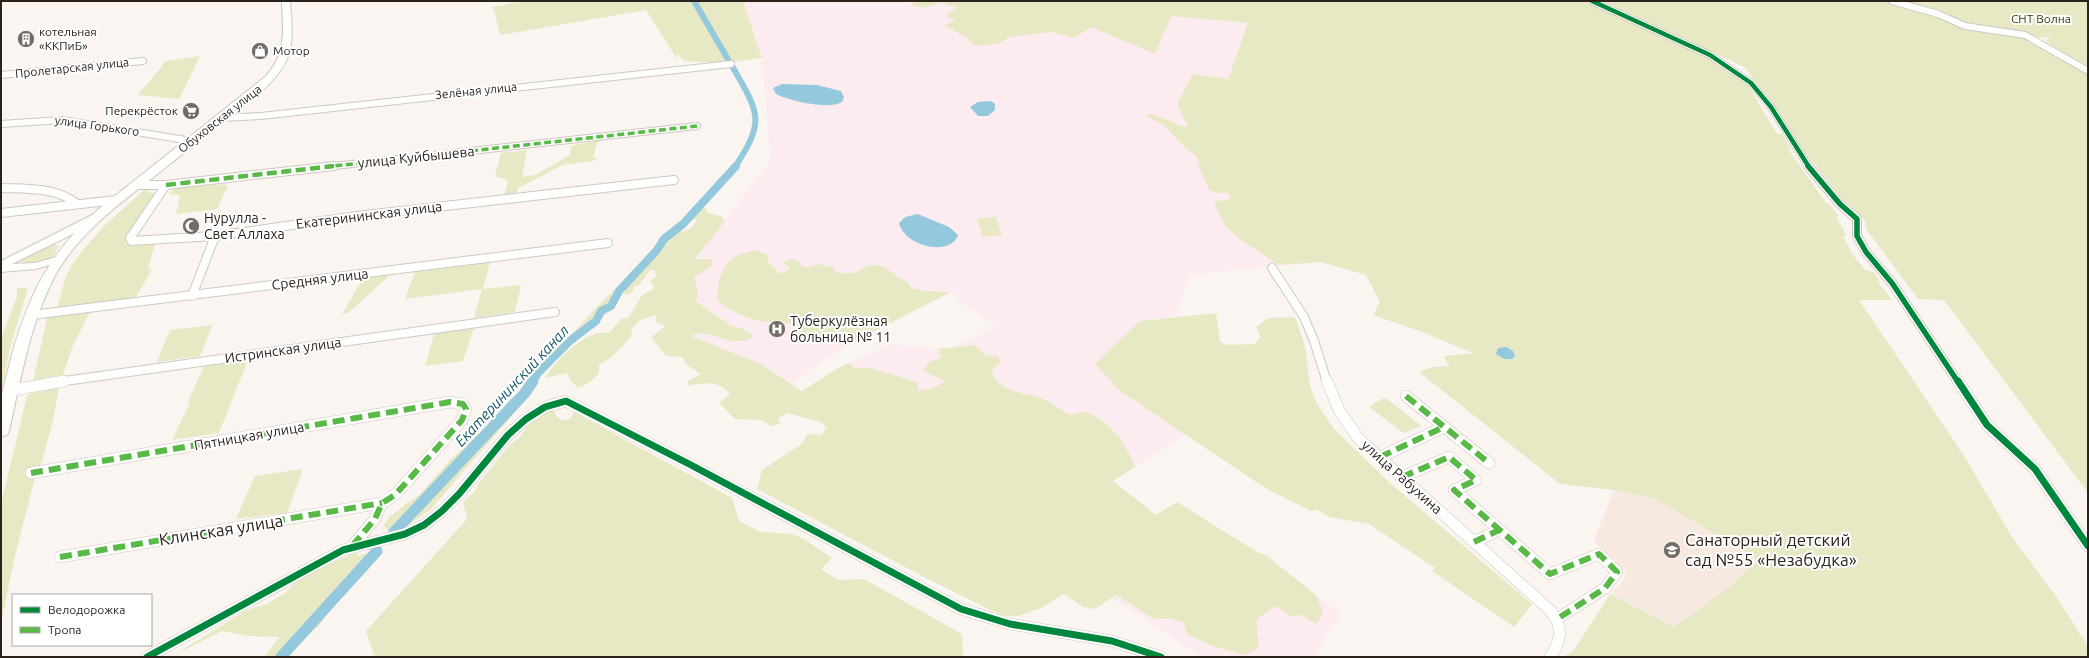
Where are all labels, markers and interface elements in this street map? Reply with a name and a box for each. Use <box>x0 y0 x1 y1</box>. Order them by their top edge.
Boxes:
park label: СНТ Волна <box>2011 12 2071 25</box>
place label: котельная «ККПиБ» <box>39 25 97 52</box>
building icon: котельная «ККПиБ» <box>16 29 36 49</box>
shop icon: Мотор <box>250 41 270 61</box>
place label: Мотор <box>273 44 310 57</box>
street label: Пролетарская улица <box>14 55 130 80</box>
street label: Зелёная улица <box>434 80 518 101</box>
street label: Обуховская улица <box>176 82 264 155</box>
supermarket icon: Перекрёсток <box>181 101 201 121</box>
place label: Перекрёсток <box>105 104 178 117</box>
street label: улица Горького <box>54 113 140 138</box>
street label: улица Куйбышева <box>357 143 475 171</box>
street label: Екатерининская улица <box>295 198 443 232</box>
place label: Нурулла - Свет Аллаха <box>204 210 285 242</box>
mosque icon: Нурулла - Свет Аллаха <box>181 216 201 236</box>
street label: Средняя улица <box>271 265 369 293</box>
place label: Туберкулёзная больница № 11 <box>790 313 891 345</box>
hospital icon: Туберкулёзная больница № 11 <box>767 319 787 339</box>
water label: Екатерининский канал <box>451 322 572 450</box>
street label: Истринская улица <box>224 334 342 366</box>
street label: Пятницкая улица <box>193 418 305 454</box>
street label: улица Рабухина <box>1358 437 1446 517</box>
street label: Клинская улица <box>157 510 284 549</box>
place label: Санаторный детский сад №55 «Незабудка» <box>1685 530 1857 569</box>
school or university icon: Санаторный детский сад №55 «Незабудка» <box>1662 540 1682 560</box>
legend <box>12 594 152 646</box>
text: Велодорожка <box>48 603 125 616</box>
text: Тропа <box>48 623 81 636</box>

